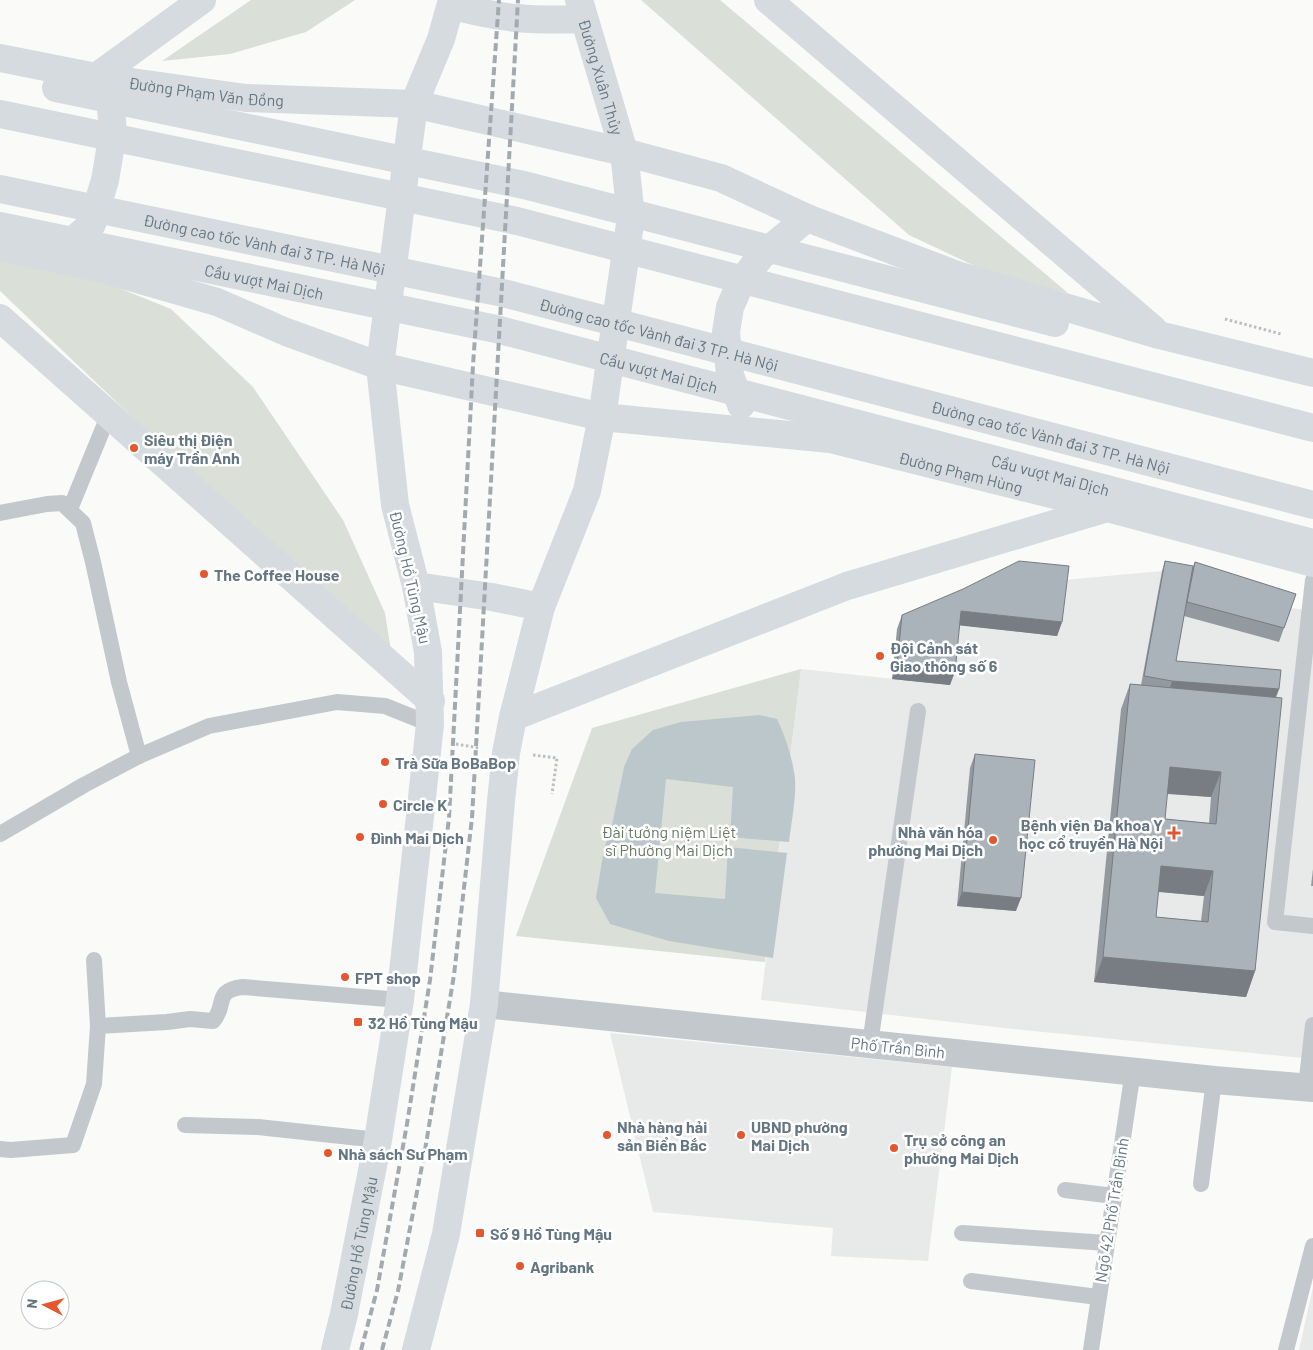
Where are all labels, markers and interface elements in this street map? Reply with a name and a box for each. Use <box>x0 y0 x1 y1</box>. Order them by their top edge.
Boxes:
street label: Đường Xuân Thủy <box>576 16 628 138</box>
street label: Đường Phạm Văn Đồng <box>127 72 284 109</box>
street label: Đường cao tốc Vành đai 3 TP. Hà Nội <box>142 209 387 278</box>
street label: Cầu vượt Mai Dịch <box>203 259 326 303</box>
street label: Đường cao tốc Vành đai 3 TP. Hà Nội <box>537 293 781 374</box>
street label: Cầu vượt Mai Dịch <box>598 347 720 396</box>
street label: Đường cao tốc Vành đai 3 TP. Hà Nội <box>929 396 1173 477</box>
place label: Siêu thị Điện máy Trần Anh <box>144 430 240 467</box>
marker: Siêu thị Điện máy Trần Anh <box>128 442 140 454</box>
street label: Đường Phạm Hùng <box>897 447 1025 496</box>
street label: Cầu vượt Mai Dịch <box>990 450 1112 499</box>
street label: Đường Hồ Tùng Mậu <box>386 509 436 645</box>
place label: The Coffee House <box>214 565 340 584</box>
marker: The Coffee House <box>198 568 210 580</box>
place label: Đội Cảnh sát Giao thông số 6 <box>890 638 998 675</box>
marker: Đội Cảnh sát Giao thông số 6 <box>874 650 886 662</box>
place label: Trà Sữa BoBaBop <box>395 753 516 772</box>
marker: Trà Sữa BoBaBop <box>379 756 391 768</box>
place label: Circle K <box>393 795 447 814</box>
marker: Circle K <box>377 798 389 810</box>
place label: Bệnh viện Đa khoa Y học cổ truyền Hà Nội <box>1019 815 1163 852</box>
park label: Đài tưởng niệm Liệt sĩ Phường Mai Dịch <box>602 822 736 859</box>
place label: Nhà văn hóa phường Mai Dịch <box>868 822 983 859</box>
marker: Bệnh viện Đa khoa Y học cổ truyền Hà Nội <box>1167 826 1181 840</box>
place label: Đình Mai Dịch <box>370 828 464 847</box>
marker: Đình Mai Dịch <box>354 831 366 843</box>
marker: Nhà văn hóa phường Mai Dịch <box>987 834 999 846</box>
place label: FPT shop <box>355 968 421 987</box>
marker: FPT shop <box>339 971 351 983</box>
place label: 32 Hồ Tùng Mậu <box>368 1013 478 1032</box>
marker: 32 Hồ Tùng Mậu <box>352 1016 364 1028</box>
street label: Phố Trần Bình <box>850 1033 946 1061</box>
place label: Nhà hàng hải sản Biển Bắc <box>617 1117 707 1154</box>
place label: UBND phường Mai Dịch <box>751 1117 848 1154</box>
marker: Nhà hàng hải sản Biển Bắc <box>601 1129 613 1141</box>
marker: UBND phường Mai Dịch <box>735 1129 747 1141</box>
place label: Trụ sở công an phường Mai Dịch <box>904 1130 1019 1167</box>
street label: Ngõ 42 Phố Trần Bình <box>1090 1136 1132 1284</box>
marker: Trụ sở công an phường Mai Dịch <box>888 1142 900 1154</box>
place label: Nhà sách Sư Phạm <box>338 1144 468 1163</box>
marker: Nhà sách Sư Phạm <box>322 1147 334 1159</box>
street label: Đường Hồ Tùng Mậu <box>335 1175 380 1312</box>
place label: Số 9 Hồ Tùng Mậu <box>490 1224 612 1243</box>
marker: Số 9 Hồ Tùng Mậu <box>474 1227 486 1239</box>
place label: Agribank <box>530 1257 595 1276</box>
marker: Agribank <box>514 1260 526 1272</box>
north arrow <box>20 1280 70 1330</box>
text: N <box>23 1298 41 1309</box>

